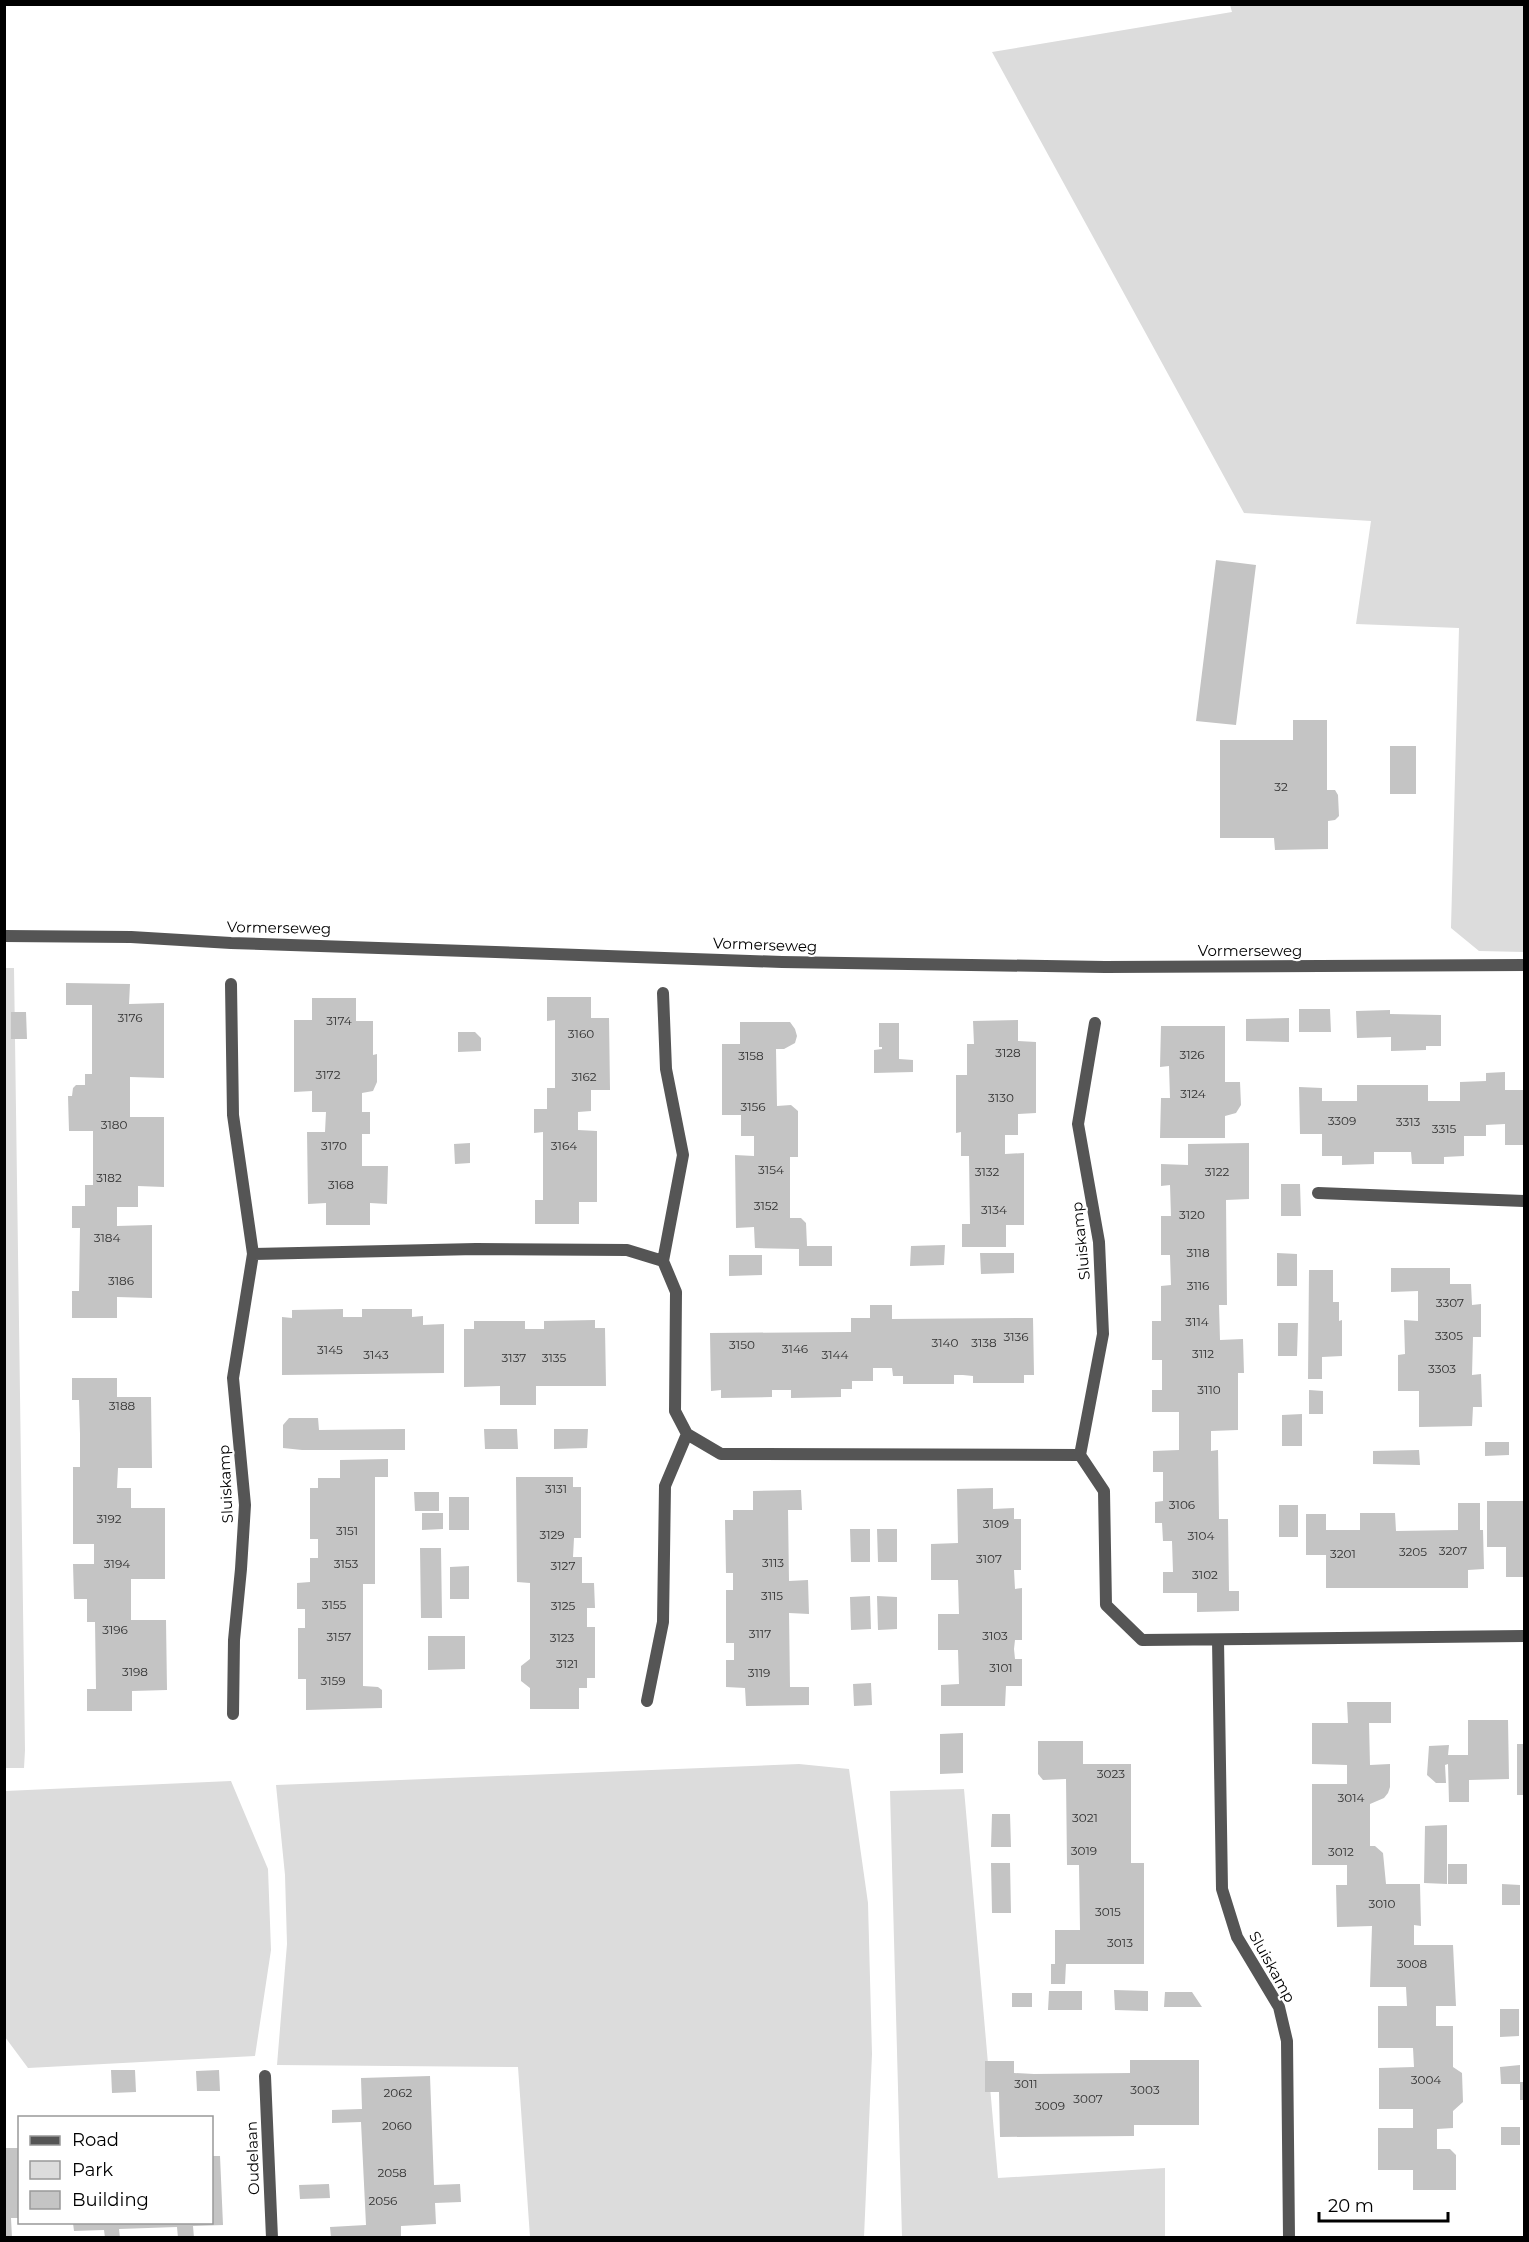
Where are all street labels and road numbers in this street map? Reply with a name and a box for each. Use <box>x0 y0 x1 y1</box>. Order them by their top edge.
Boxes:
street label: Vormerseweg <box>227 917 331 938</box>
street label: Vormerseweg <box>712 933 818 956</box>
street label: Vormerseweg <box>1198 941 1302 960</box>
street label: Sluiskamp <box>1067 1201 1094 1281</box>
street label: Sluiskamp <box>214 1444 237 1524</box>
street label: Sluiskamp <box>1245 1928 1300 2006</box>
street label: Oudelaan <box>242 2121 263 2195</box>

